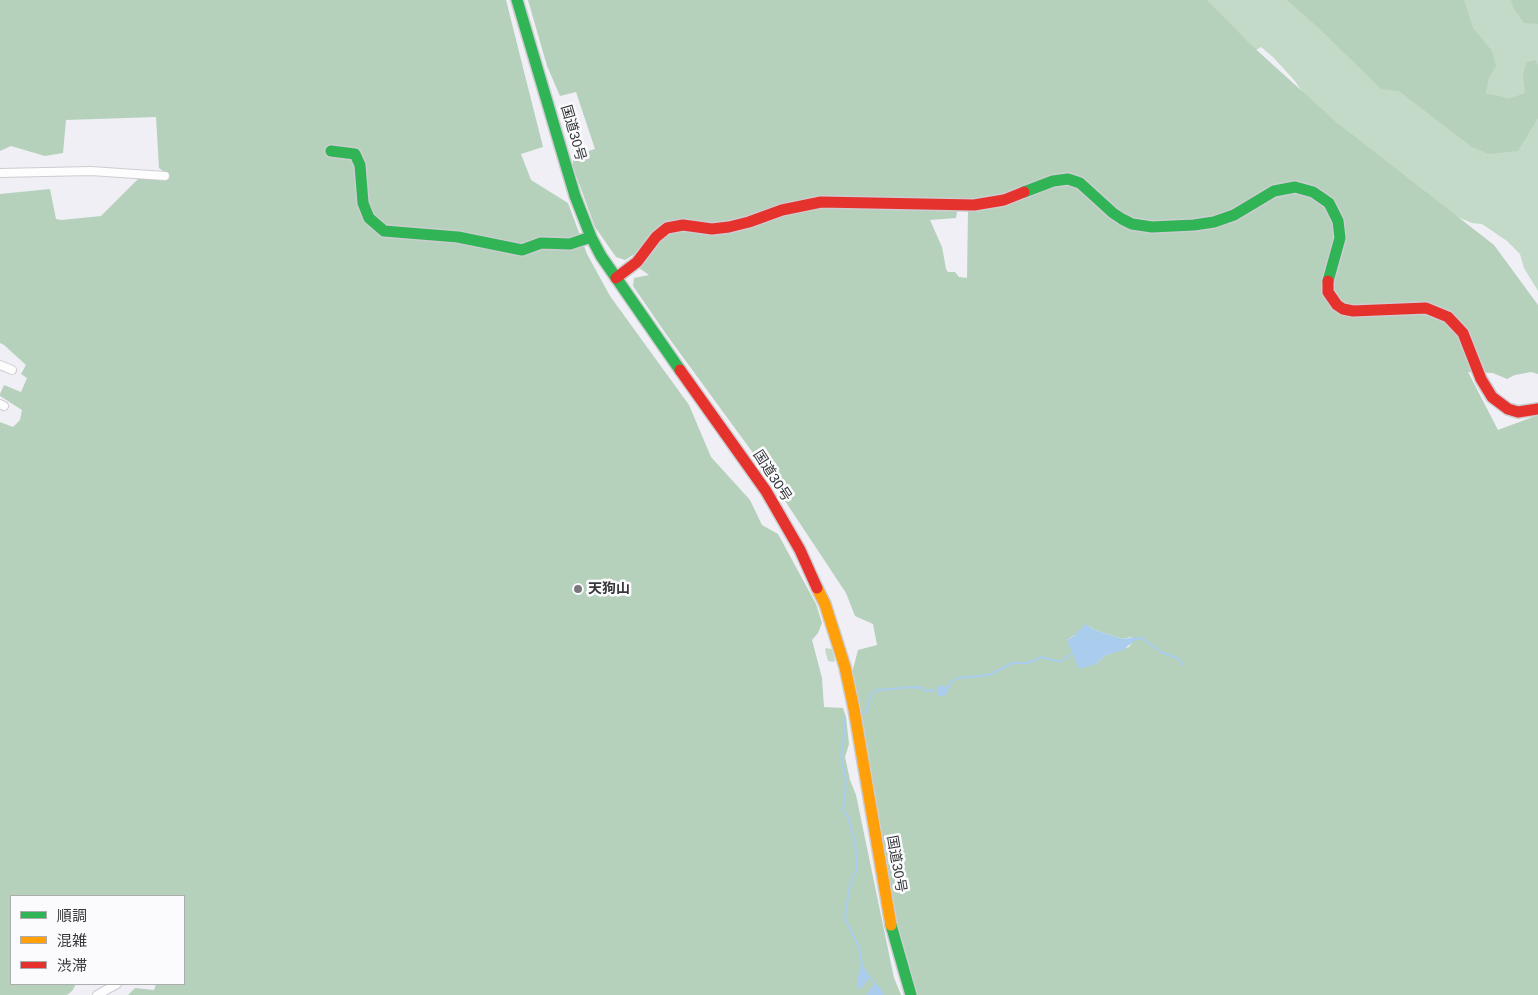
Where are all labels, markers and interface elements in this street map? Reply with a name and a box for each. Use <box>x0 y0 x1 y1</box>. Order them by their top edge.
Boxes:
street label: 国道30号 <box>557 103 589 163</box>
street label: 国道30号 <box>749 447 795 505</box>
place label: 天狗山 <box>588 581 630 597</box>
marker: 天狗山 <box>572 583 584 595</box>
street label: 国道30号 <box>883 834 909 894</box>
legend <box>10 895 185 985</box>
text: 順調 <box>57 907 87 924</box>
text: 混雑 <box>57 932 87 949</box>
text: 渋滞 <box>57 957 87 974</box>

